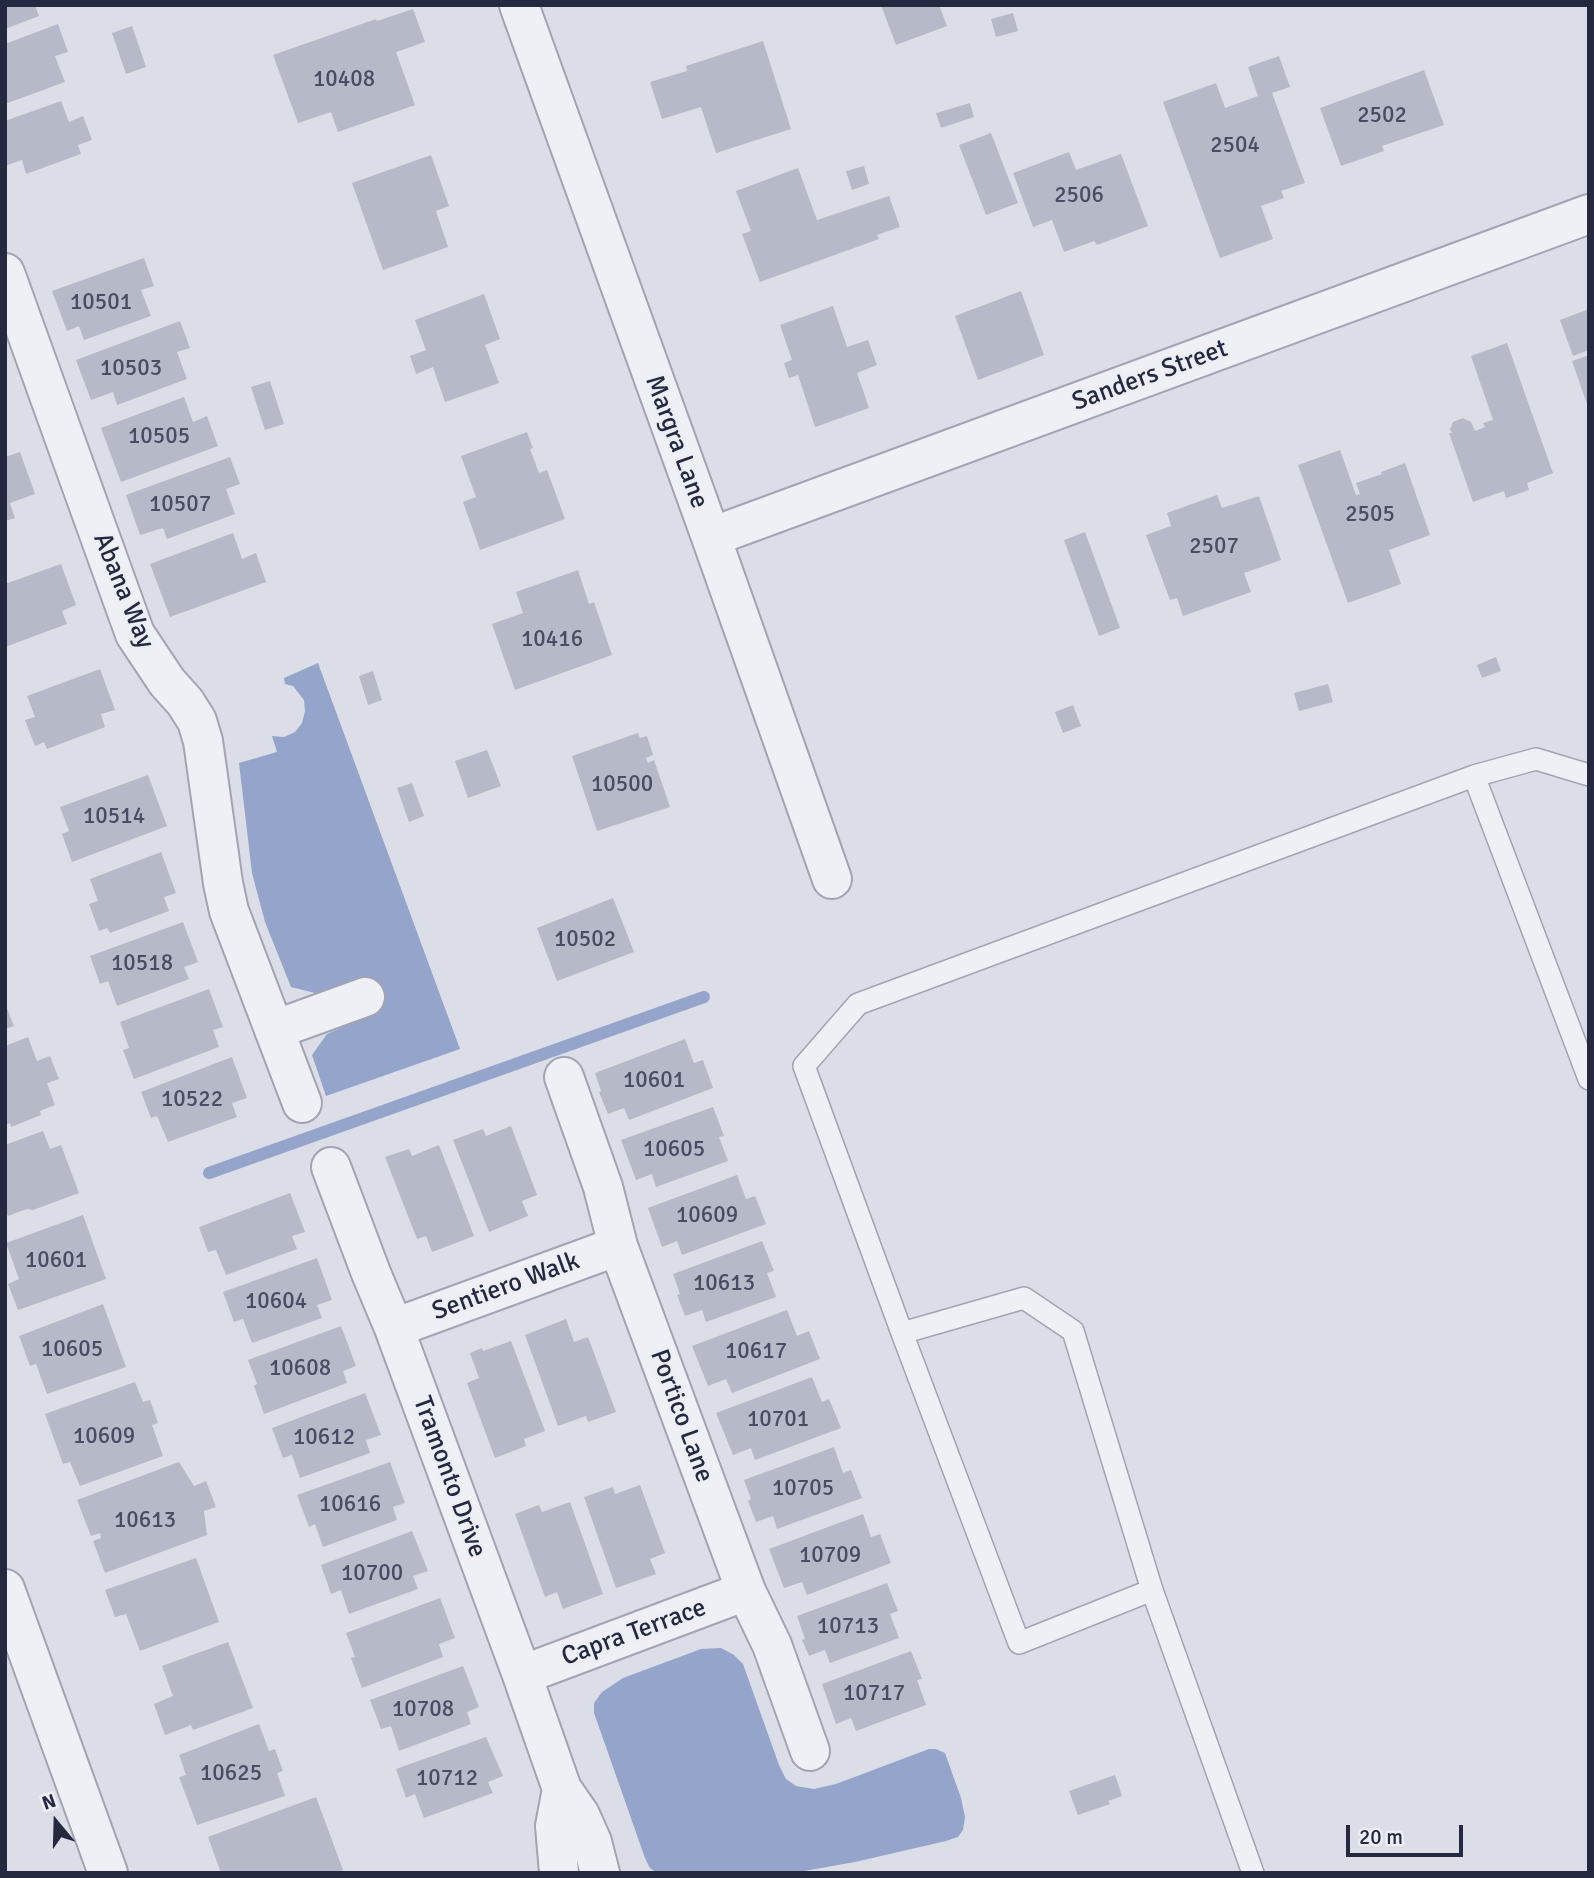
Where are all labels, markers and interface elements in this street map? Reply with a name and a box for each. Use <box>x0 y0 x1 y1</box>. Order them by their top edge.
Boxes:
house number: 10408 <box>313 66 375 94</box>
house number: 2502 <box>1357 102 1407 130</box>
house number: 2504 <box>1210 132 1260 160</box>
house number: 2506 <box>1054 182 1104 210</box>
house number: 10501 <box>70 289 132 317</box>
street label: Sanders Street <box>1068 333 1232 419</box>
house number: 10503 <box>100 355 162 383</box>
street label: Margra Lane <box>638 371 714 513</box>
house number: 10505 <box>128 423 190 451</box>
house number: 10507 <box>149 491 211 519</box>
house number: 2505 <box>1345 501 1395 529</box>
street label: Abana Way <box>86 529 160 653</box>
house number: 2507 <box>1189 533 1239 561</box>
house number: 10416 <box>521 626 583 654</box>
house number: 10500 <box>591 771 653 799</box>
house number: 10514 <box>83 803 145 831</box>
house number: 10502 <box>554 926 616 954</box>
house number: 10518 <box>111 950 173 978</box>
house number: 10601 <box>623 1067 685 1095</box>
house number: 10522 <box>161 1086 223 1114</box>
house number: 10605 <box>643 1136 705 1164</box>
house number: 10609 <box>676 1202 738 1230</box>
street label: Sentiero Walk <box>428 1246 584 1328</box>
house number: 10601 <box>25 1247 87 1275</box>
house number: 10613 <box>693 1270 755 1298</box>
house number: 10604 <box>245 1288 307 1316</box>
house number: 10605 <box>41 1336 103 1364</box>
house number: 10617 <box>725 1338 787 1366</box>
street label: Portico Lane <box>643 1345 719 1487</box>
house number: 10608 <box>269 1355 331 1383</box>
street label: Tramonto Drive <box>405 1392 493 1562</box>
house number: 10701 <box>747 1406 809 1434</box>
house number: 10609 <box>73 1423 135 1451</box>
house number: 10612 <box>293 1424 355 1452</box>
house number: 10705 <box>772 1475 834 1503</box>
house number: 10616 <box>319 1491 381 1519</box>
house number: 10613 <box>114 1507 176 1535</box>
house number: 10709 <box>799 1542 861 1570</box>
house number: 10700 <box>341 1560 403 1588</box>
street label: Capra Terrace <box>557 1592 711 1674</box>
house number: 10713 <box>817 1613 879 1641</box>
house number: 10717 <box>843 1680 905 1708</box>
house number: 10708 <box>392 1696 454 1724</box>
house number: 10625 <box>200 1760 262 1788</box>
house number: 10712 <box>416 1765 478 1793</box>
north arrow <box>21 1787 91 1857</box>
text: N <box>39 1789 59 1816</box>
scale bar <box>1349 1812 1466 1856</box>
text: 20 m <box>1359 1824 1403 1850</box>

